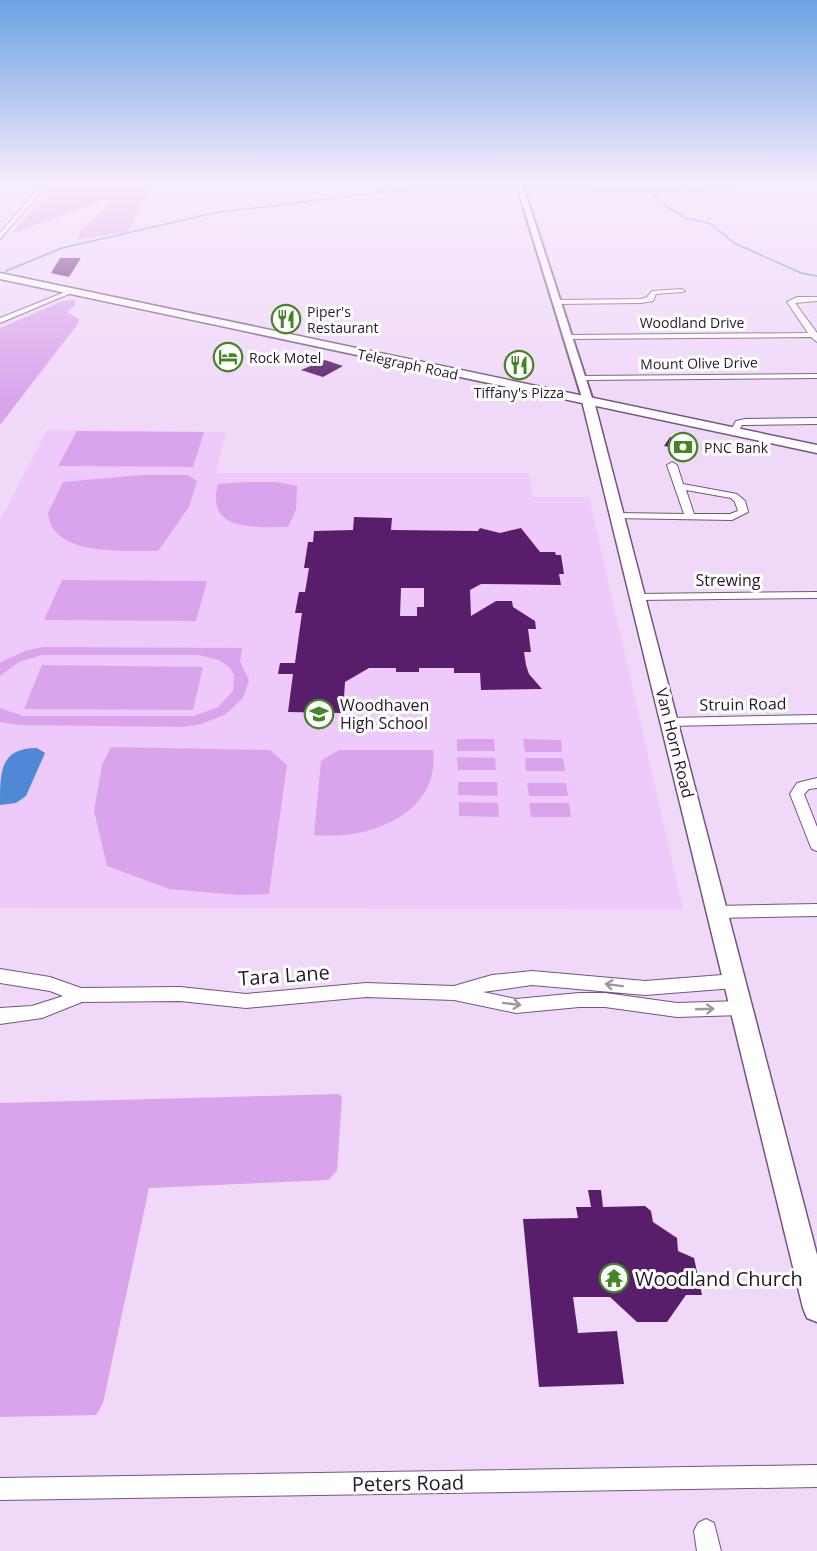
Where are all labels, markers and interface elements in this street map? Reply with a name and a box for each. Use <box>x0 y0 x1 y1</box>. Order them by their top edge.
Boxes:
place label: Piper's Restaurant <box>307 302 379 337</box>
restaurant icon: Piper's Restaurant <box>270 303 302 335</box>
street label: Woodland Drive <box>640 313 744 332</box>
hotel icon: Rock Motel <box>212 341 244 373</box>
street label: Telegraph Road <box>356 344 460 384</box>
place label: Rock Motel <box>249 348 321 367</box>
restaurant icon: Tiffany's Pizza <box>503 349 535 381</box>
street label: Mount Olive Drive <box>640 352 758 374</box>
place label: Tiffany's Pizza <box>474 383 564 402</box>
bank icon: PNC Bank <box>667 431 699 463</box>
place label: PNC Bank <box>704 438 769 457</box>
street label: Strewing <box>696 569 761 591</box>
street label: Van Horn Road <box>651 686 699 800</box>
street label: Struin Road <box>699 692 787 716</box>
place label: Woodhaven High School <box>340 694 429 734</box>
school or university icon: Woodhaven High School <box>303 698 335 730</box>
street label: Tara Lane <box>237 958 331 992</box>
one-way arrow <box>604 979 624 990</box>
one-way arrow <box>501 999 521 1010</box>
one-way arrow <box>695 1004 715 1015</box>
temple icon: Woodland Church <box>598 1262 630 1294</box>
place label: Woodland Church <box>635 1265 803 1292</box>
street label: Peters Road <box>352 1469 464 1497</box>

